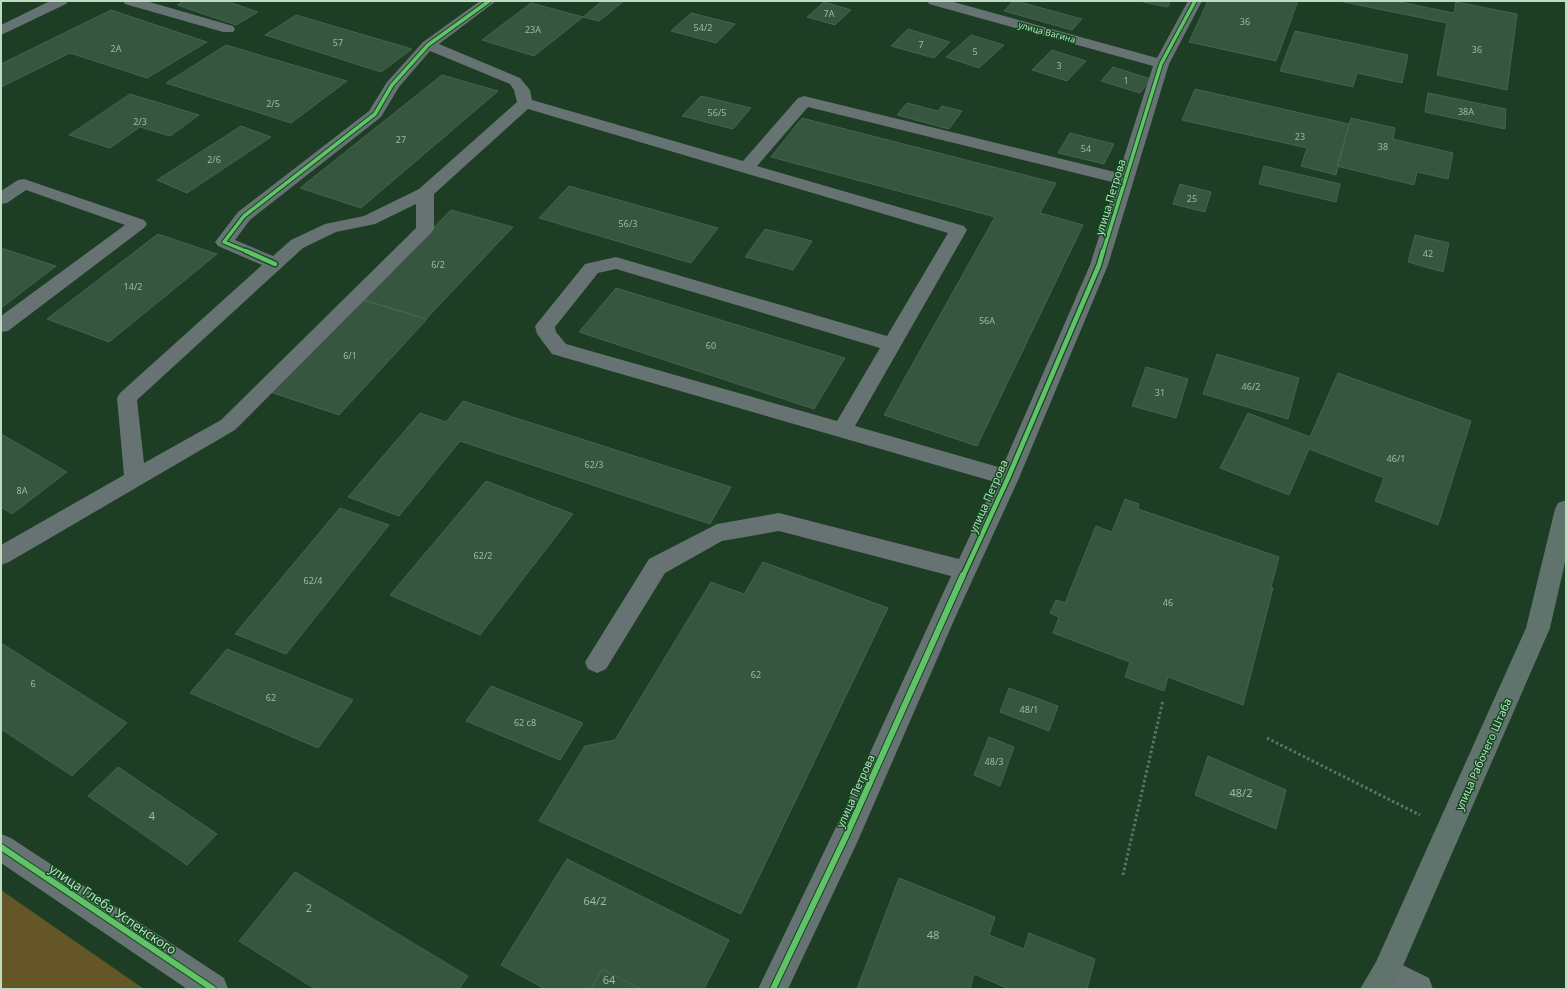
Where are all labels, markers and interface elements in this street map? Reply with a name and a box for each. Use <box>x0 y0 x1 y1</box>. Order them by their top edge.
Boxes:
house number: 7А <box>824 7 835 20</box>
house number: 36 <box>1240 15 1250 28</box>
street label: улица Вагина <box>1017 18 1077 46</box>
house number: 54/2 <box>694 21 712 34</box>
house number: 23А <box>525 23 541 36</box>
house number: 57 <box>333 36 343 49</box>
house number: 7 <box>918 38 924 51</box>
house number: 2А <box>111 42 122 55</box>
house number: 36 <box>1472 43 1482 56</box>
house number: 5 <box>972 45 978 58</box>
house number: 3 <box>1056 59 1062 72</box>
house number: 1 <box>1123 74 1129 87</box>
house number: 2/5 <box>266 97 280 110</box>
house number: 38А <box>1458 105 1474 118</box>
house number: 56/5 <box>708 106 726 119</box>
house number: 2/3 <box>133 115 147 128</box>
house number: 23 <box>1295 130 1305 143</box>
house number: 27 <box>396 133 406 146</box>
house number: 38 <box>1378 140 1388 153</box>
house number: 54 <box>1081 142 1091 155</box>
house number: 2/6 <box>207 153 221 166</box>
street label: улица Петрова <box>1091 157 1129 237</box>
house number: 25 <box>1187 192 1197 205</box>
house number: 56/3 <box>619 217 637 230</box>
house number: 42 <box>1423 247 1433 260</box>
house number: 6/2 <box>431 258 445 271</box>
house number: 14/2 <box>124 280 142 293</box>
house number: 56А <box>979 314 995 327</box>
house number: 60 <box>706 339 716 352</box>
house number: 6/1 <box>343 349 357 362</box>
house number: 46/2 <box>1242 380 1260 393</box>
house number: 31 <box>1155 386 1165 399</box>
house number: 46/1 <box>1387 452 1405 465</box>
street label: улица Петрова <box>965 457 1011 535</box>
house number: 62/3 <box>585 458 603 471</box>
house number: 8А <box>17 484 28 497</box>
house number: 62/2 <box>474 549 492 562</box>
house number: 62/4 <box>304 574 322 587</box>
house number: 46 <box>1163 596 1173 609</box>
house number: 62 <box>751 668 761 681</box>
house number: 6 <box>30 677 36 690</box>
house number: 62 <box>266 691 276 704</box>
street label: улица Рабочего Штаба <box>1451 695 1515 813</box>
house number: 48/1 <box>1020 703 1038 716</box>
house number: 62 с8 <box>514 716 536 729</box>
street label: улица Петрова <box>832 752 878 830</box>
house number: 48/3 <box>985 755 1003 768</box>
house number: 48/2 <box>1230 785 1252 800</box>
house number: 4 <box>149 808 156 823</box>
street label: улица Глеба Успенского <box>46 859 181 959</box>
house number: 64/2 <box>584 893 606 908</box>
house number: 2 <box>306 900 312 915</box>
house number: 48 <box>927 927 939 942</box>
house number: 64 <box>603 972 616 987</box>

